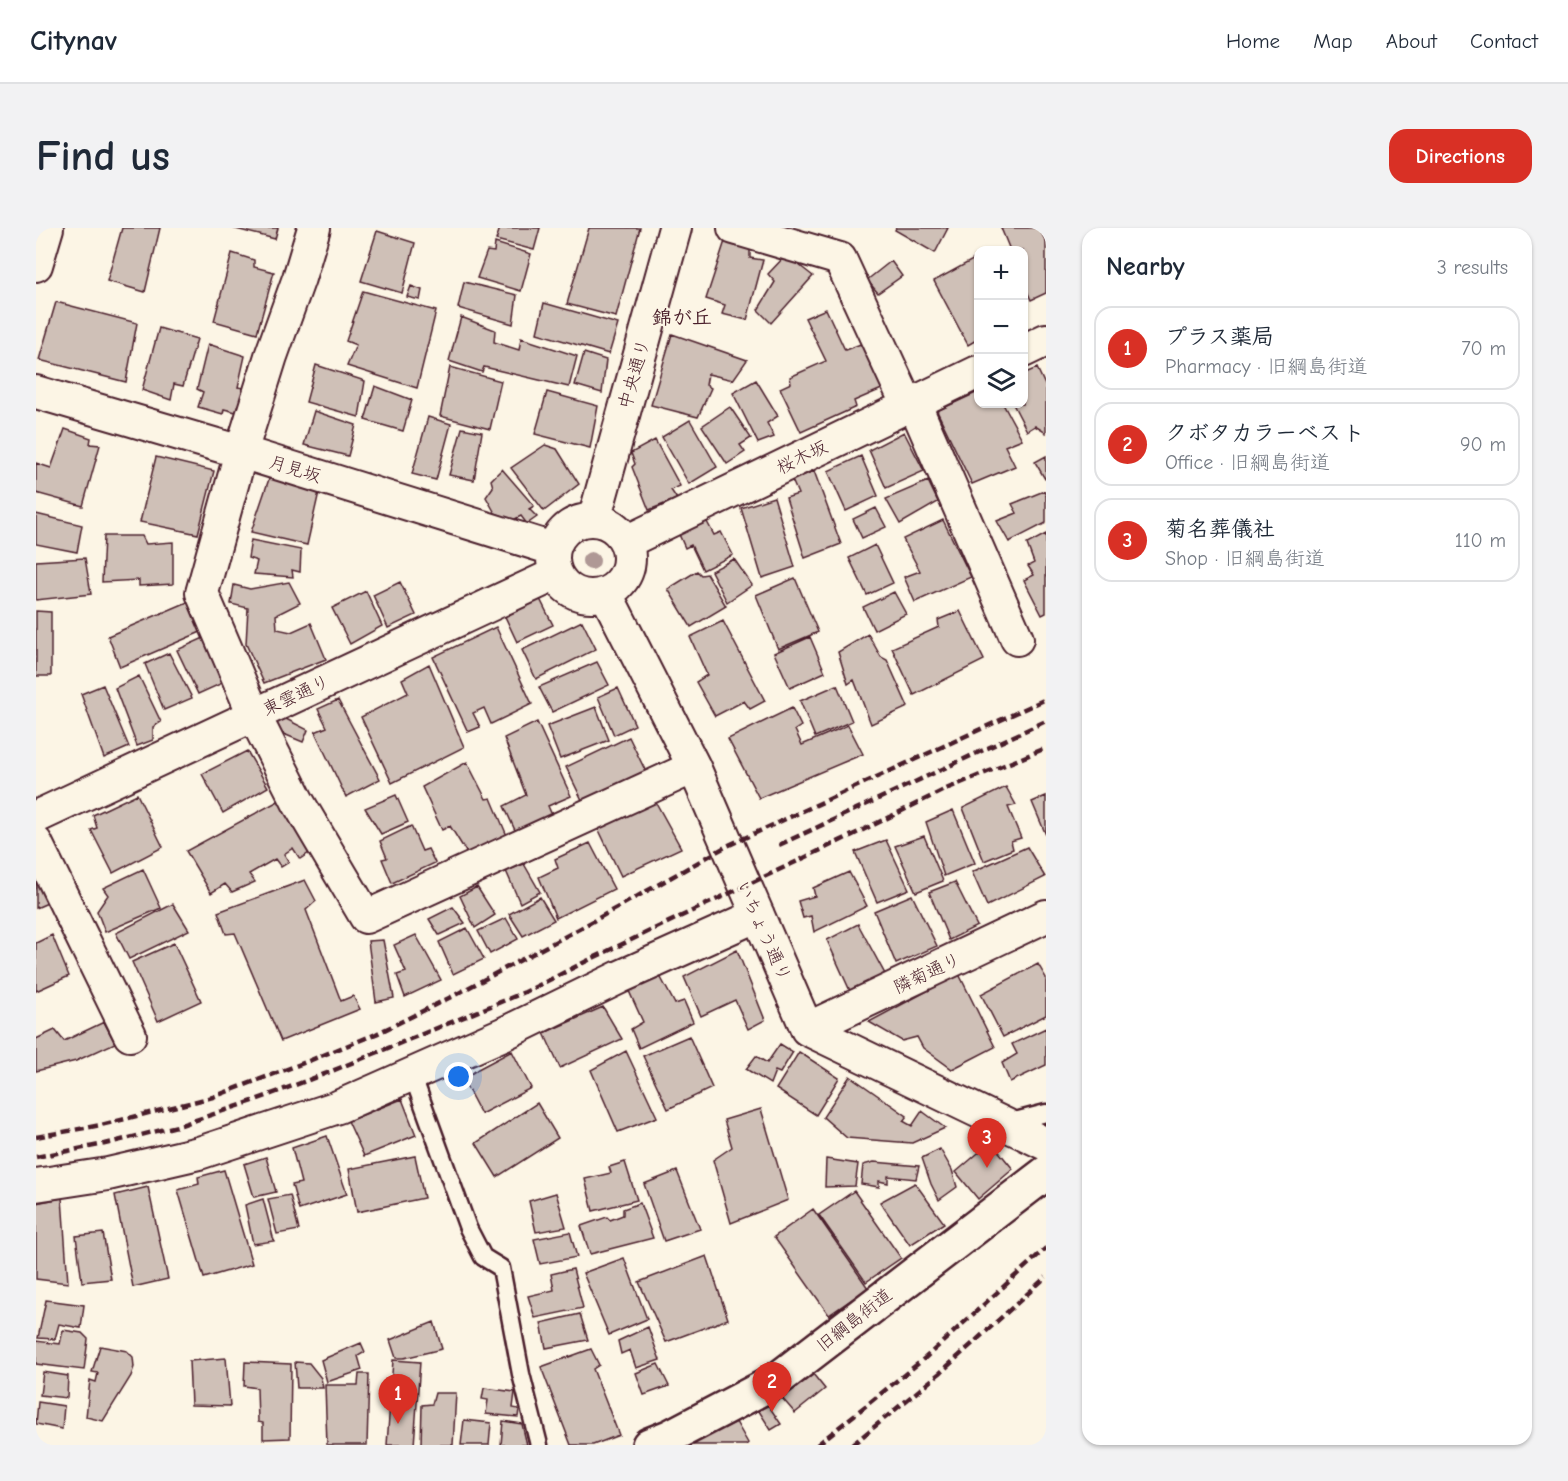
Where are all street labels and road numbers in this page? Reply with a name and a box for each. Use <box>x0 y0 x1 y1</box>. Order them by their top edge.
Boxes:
street label: 中央通り <box>614 337 654 412</box>
street label: 桜木坂 <box>773 436 831 479</box>
street label: 月見坂 <box>266 452 324 487</box>
street label: 東雲通り <box>259 671 333 720</box>
street label: いちょう通り <box>732 878 795 985</box>
street label: 隣菊通り <box>890 949 964 998</box>
street label: 旧綱島街道 <box>812 1284 896 1356</box>

